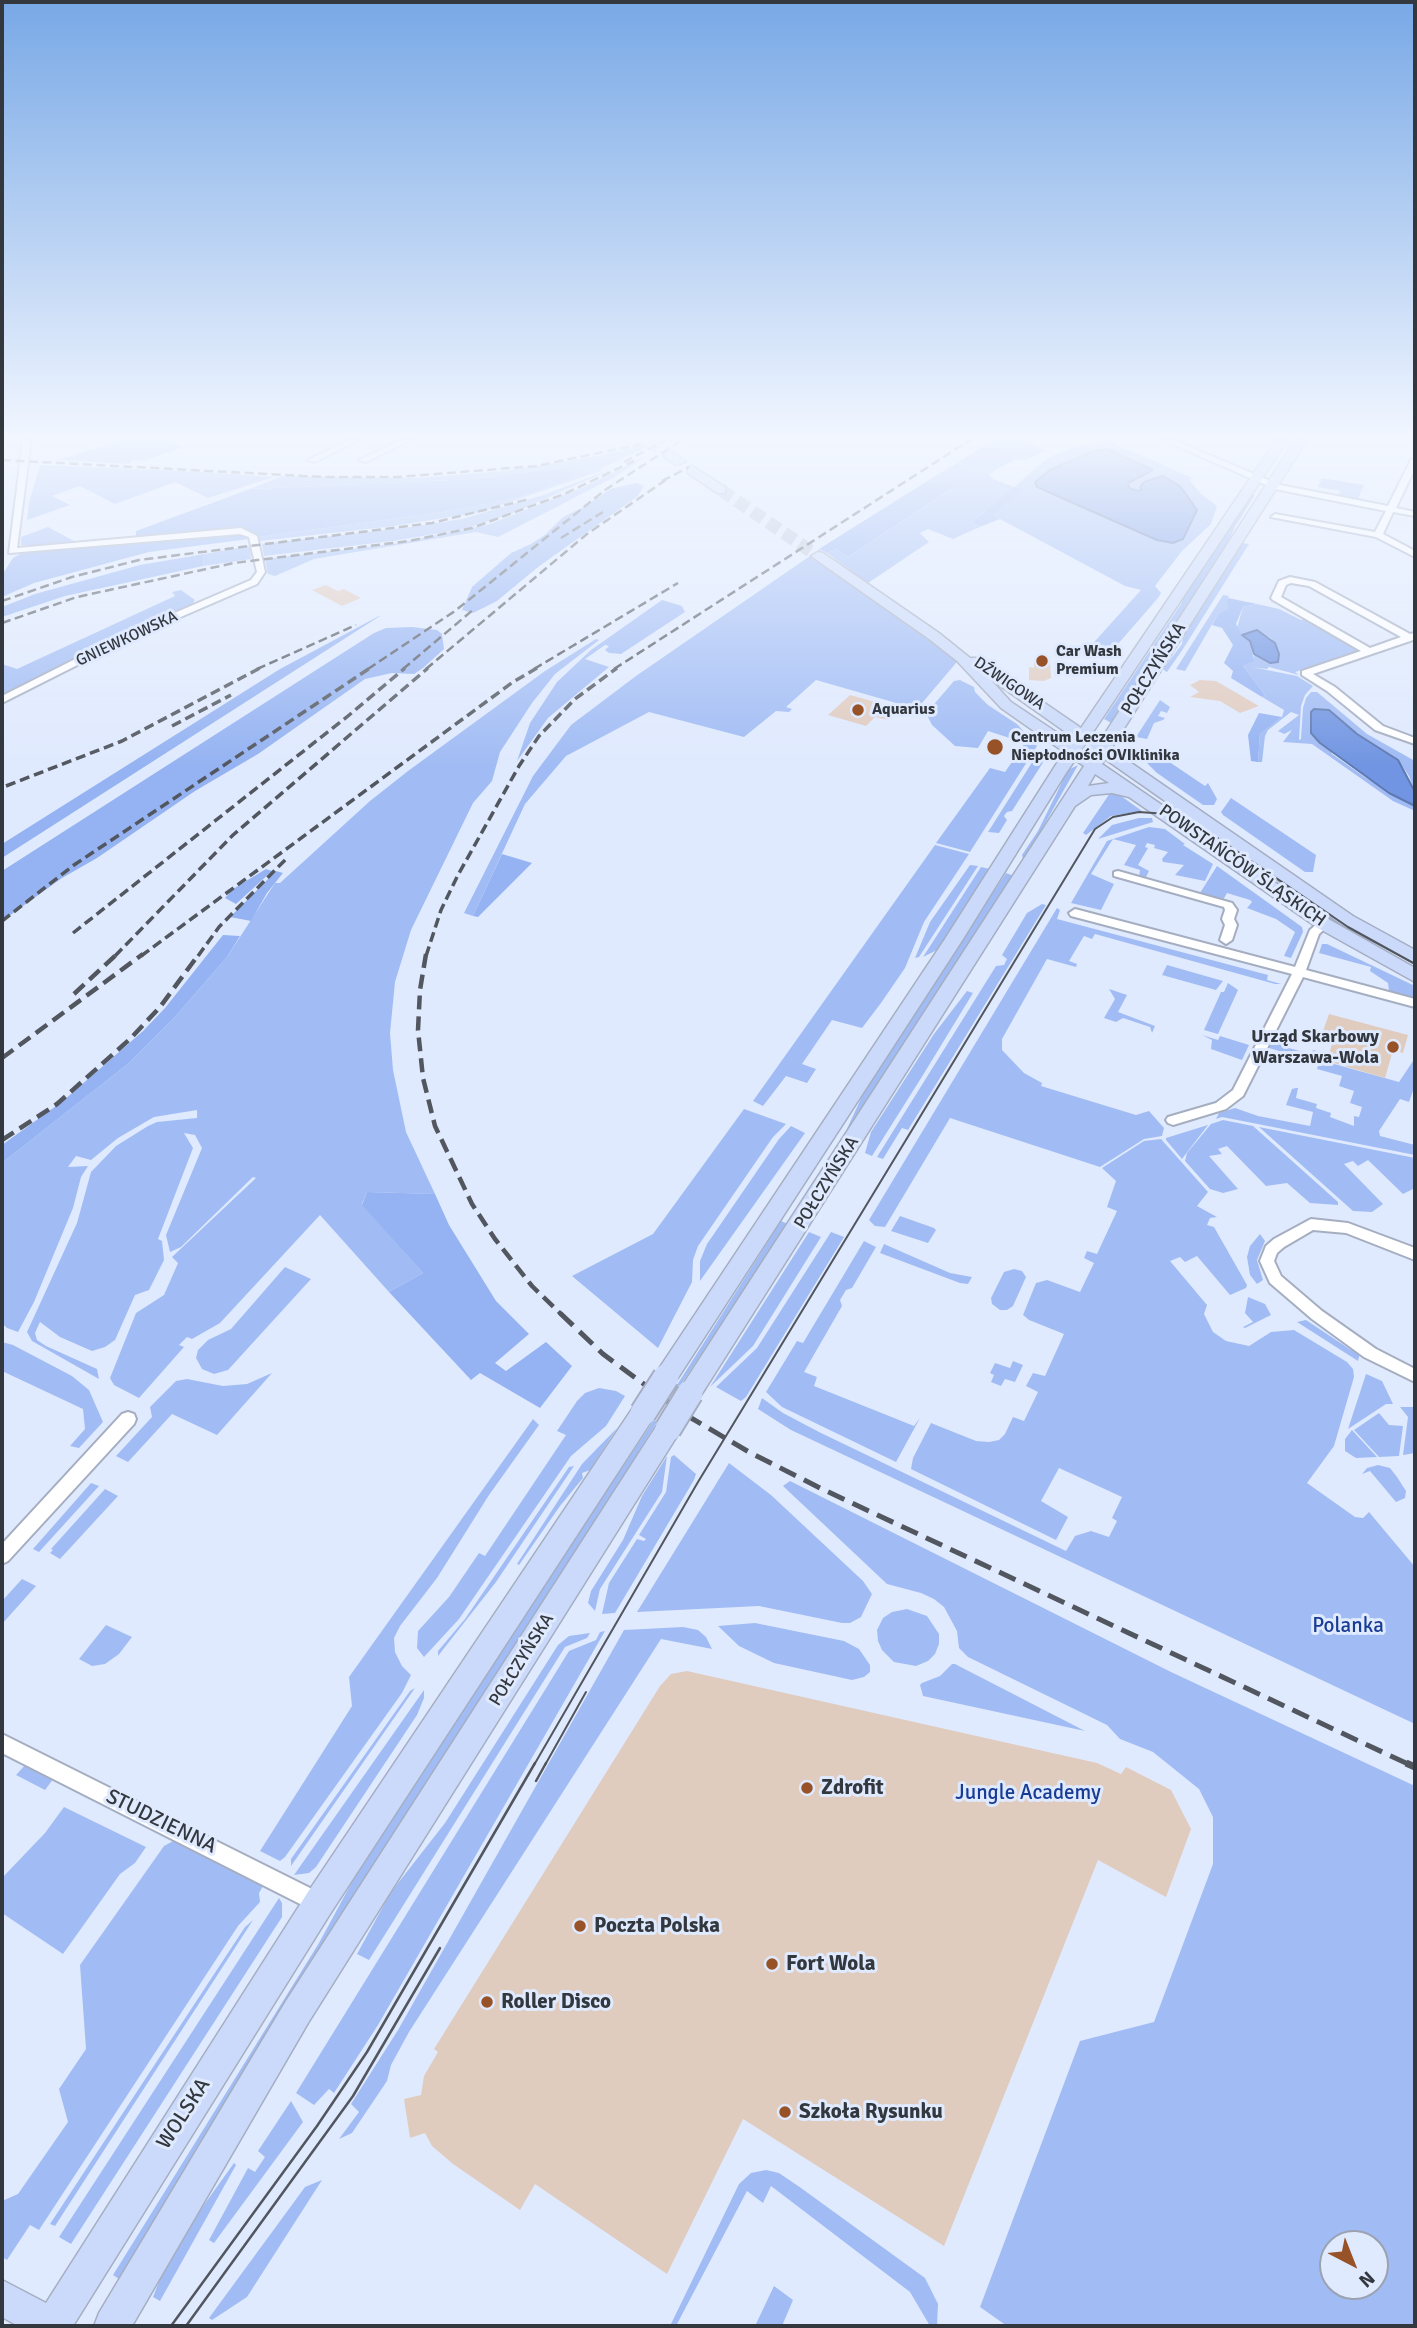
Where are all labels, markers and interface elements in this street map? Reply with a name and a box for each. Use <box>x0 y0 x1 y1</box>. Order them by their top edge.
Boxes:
street label: GNIEWKOWSKA <box>73 607 181 671</box>
street label: POŁCZYŃSKA <box>1117 619 1191 719</box>
place label: Car Wash Premium <box>1056 642 1122 680</box>
street label: DŹWIGOWA <box>970 653 1048 715</box>
marker: Car Wash Premium <box>1034 653 1050 669</box>
place label: Aquarius <box>872 700 935 720</box>
marker: Aquarius <box>850 702 866 718</box>
place label: Centrum Leczenia Niepłodności OVIklinika <box>1011 728 1180 766</box>
marker: Centrum Leczenia Niepłodności OVIklinika <box>985 737 1005 757</box>
street label: POWSTAŃCÓW ŚLĄSKICH <box>1154 800 1330 932</box>
place label: Urząd Skarbowy Warszawa-Wola <box>1251 1026 1379 1068</box>
marker: Urząd Skarbowy Warszawa-Wola <box>1385 1039 1401 1055</box>
street label: POŁCZYŃSKA <box>790 1133 864 1233</box>
street label: POŁCZYŃSKA <box>485 1610 559 1710</box>
park label: Polanka <box>1312 1613 1384 1639</box>
place label: Zdrofit <box>821 1775 884 1801</box>
marker: Zdrofit <box>799 1780 815 1796</box>
park label: Jungle Academy <box>955 1780 1101 1806</box>
street label: STUDZIENNA <box>102 1784 220 1860</box>
place label: Poczta Polska <box>594 1913 720 1939</box>
marker: Poczta Polska <box>572 1918 588 1934</box>
place label: Fort Wola <box>786 1951 876 1977</box>
marker: Fort Wola <box>764 1956 780 1972</box>
place label: Roller Disco <box>501 1989 611 2015</box>
marker: Roller Disco <box>479 1994 495 2010</box>
street label: WOLSKA <box>152 2074 216 2154</box>
place label: Szkoła Rysunku <box>799 2099 943 2125</box>
marker: Szkoła Rysunku <box>777 2104 793 2120</box>
north arrow <box>1319 2230 1389 2300</box>
text: N <box>1354 2266 1380 2292</box>

